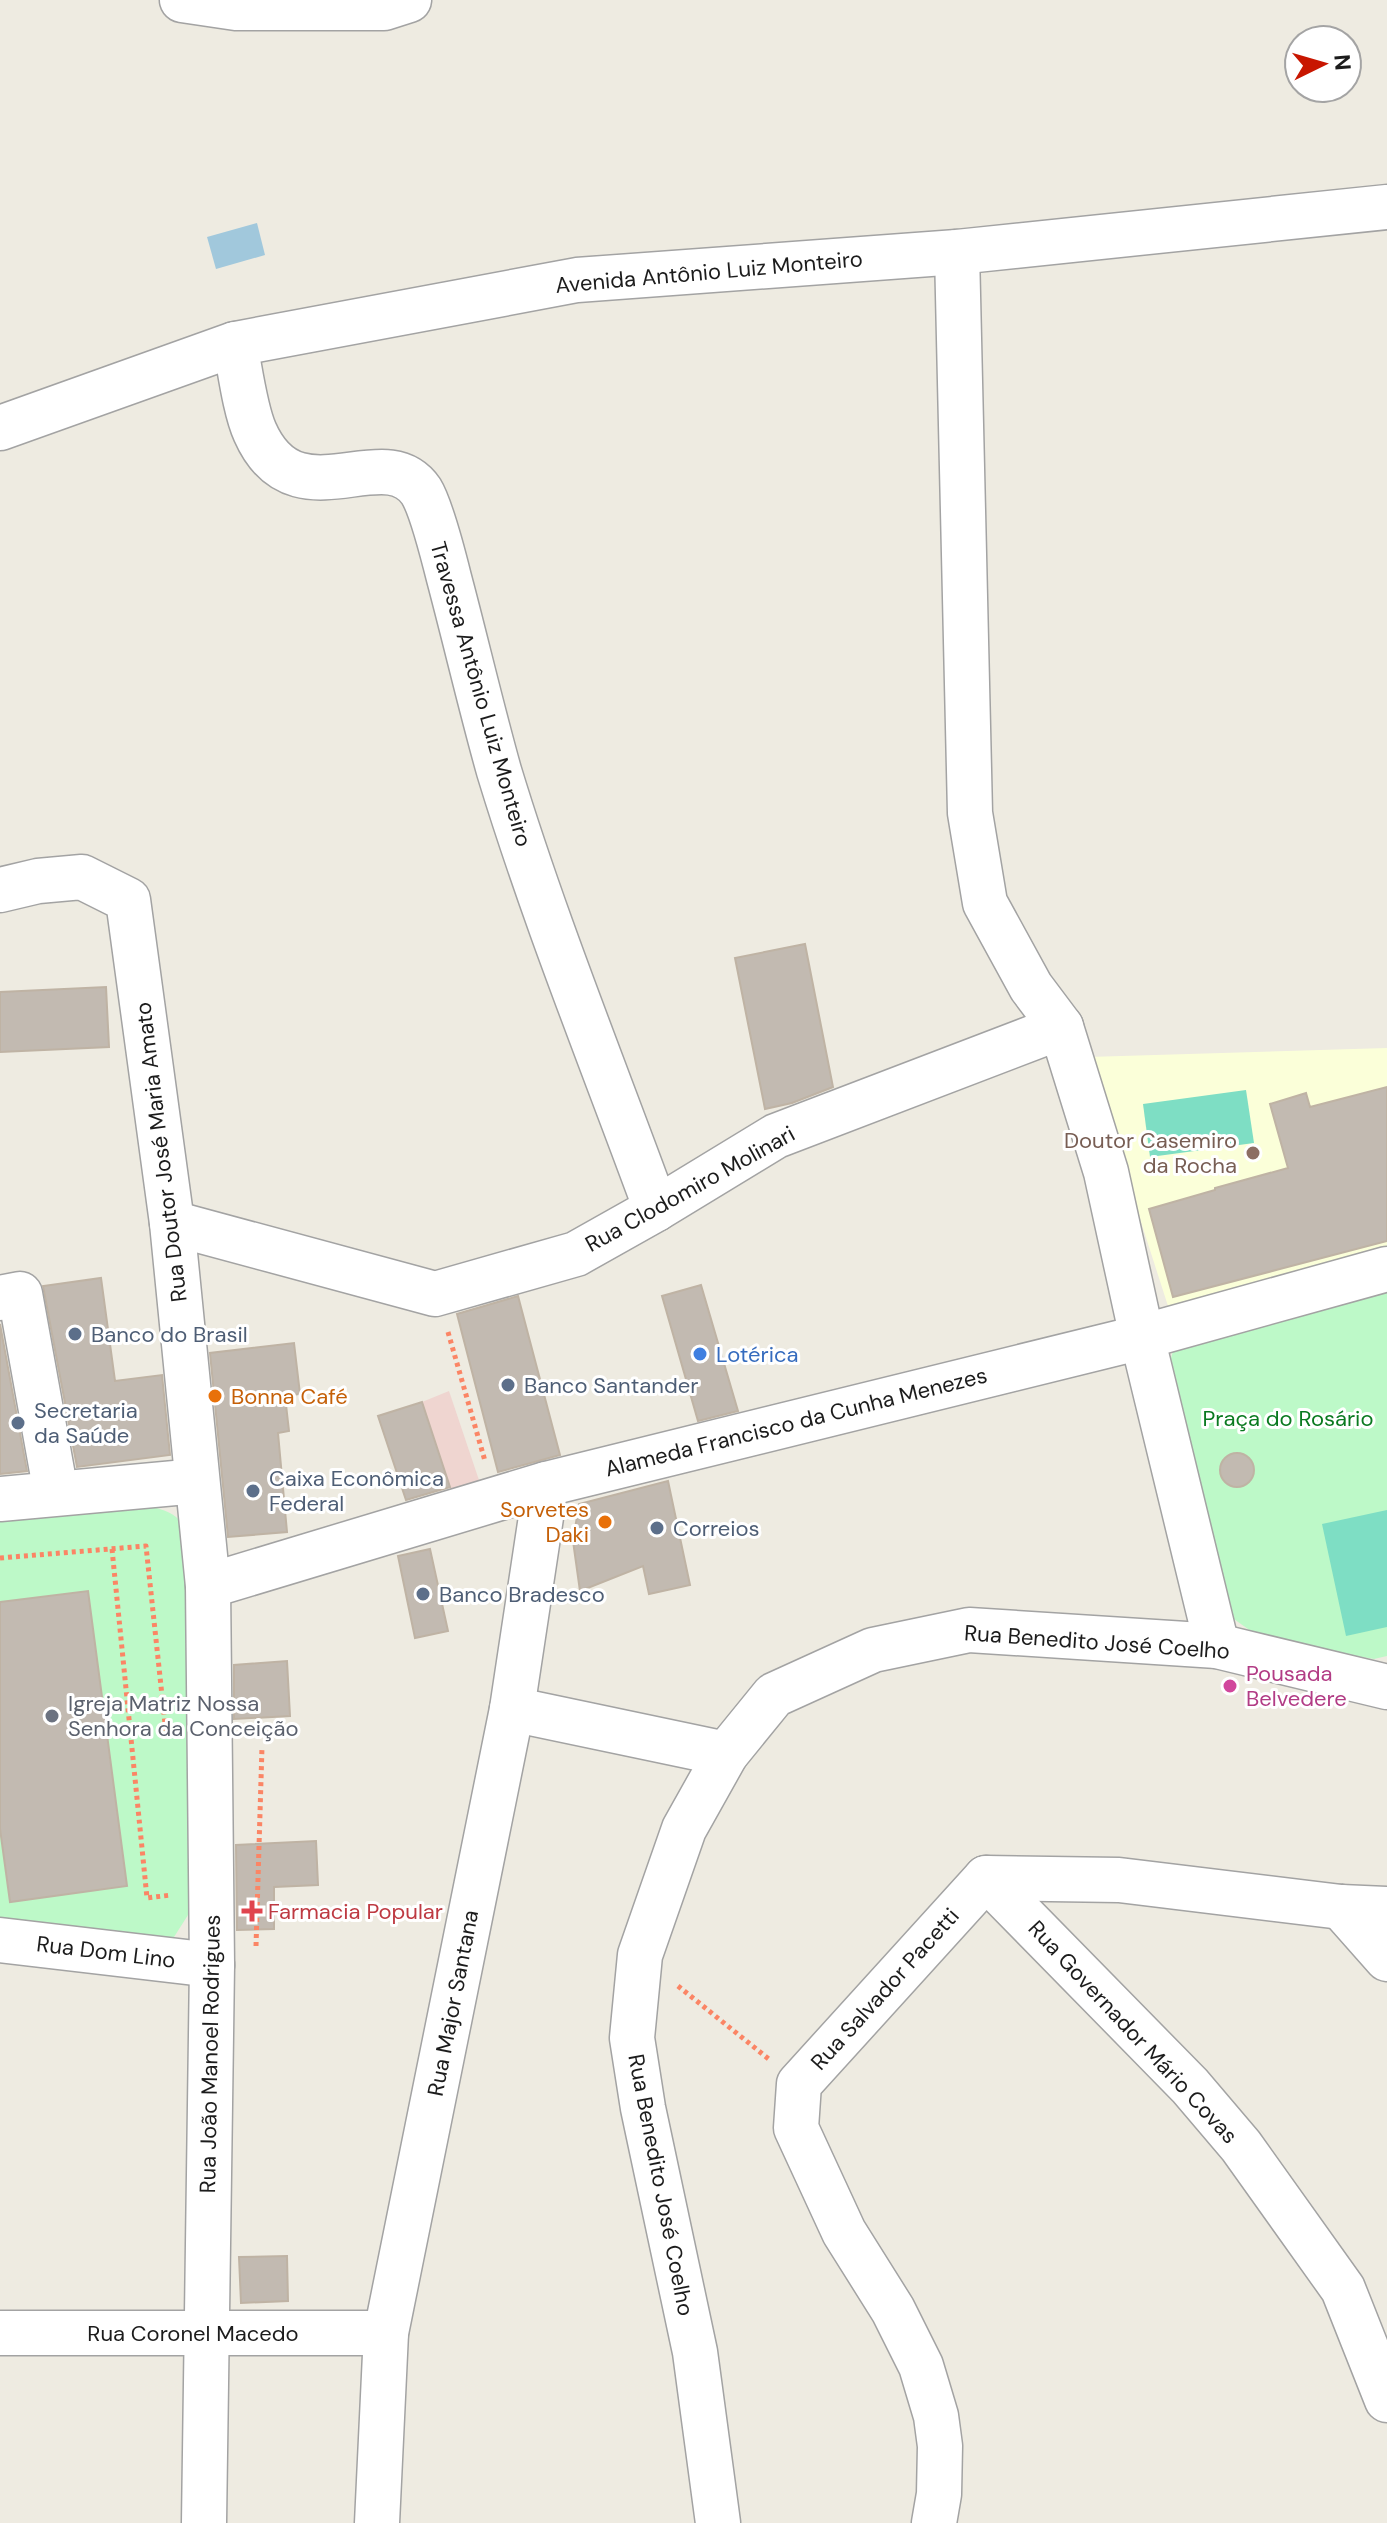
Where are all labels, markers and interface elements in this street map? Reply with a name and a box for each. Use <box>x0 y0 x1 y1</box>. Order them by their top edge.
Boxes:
north arrow <box>1283 24 1363 104</box>
text: N <box>1327 53 1358 72</box>
street label: Avenida Antônio Luiz Monteiro <box>554 244 864 300</box>
street label: Travessa Antônio Luiz Monteiro <box>424 538 538 850</box>
street label: Rua Doutor José Maria Amato <box>128 1000 194 1304</box>
street label: Rua Clodomiro Molinari <box>580 1119 800 1259</box>
place label: Doutor Casemiro da Rocha <box>1064 1126 1237 1180</box>
marker: Doutor Casemiro da Rocha <box>1244 1144 1262 1162</box>
place label: Banco do Brasil <box>91 1320 248 1349</box>
marker: Banco do Brasil <box>66 1325 84 1343</box>
place label: Lotérica <box>716 1340 799 1369</box>
marker: Lotérica <box>691 1345 709 1363</box>
street label: Alameda Francisco da Cunha Menezes <box>602 1360 990 1484</box>
place label: Banco Santander <box>524 1371 698 1400</box>
marker: Banco Santander <box>499 1376 517 1394</box>
place label: Bonna Café <box>231 1382 348 1411</box>
marker: Bonna Café <box>206 1387 224 1405</box>
place label: Secretaria da Saúde <box>34 1396 138 1450</box>
park label: Praça do Rosário <box>1203 1404 1373 1433</box>
marker: Secretaria da Saúde <box>9 1414 27 1432</box>
place label: Caixa Econômica Federal <box>269 1464 444 1518</box>
marker: Caixa Econômica Federal <box>244 1482 262 1500</box>
place label: Sorvetes Daki <box>500 1495 589 1549</box>
marker: Sorvetes Daki <box>596 1513 614 1531</box>
place label: Correios <box>673 1514 760 1543</box>
marker: Correios <box>648 1519 666 1537</box>
place label: Banco Bradesco <box>439 1580 605 1609</box>
marker: Banco Bradesco <box>414 1585 432 1603</box>
street label: Rua Benedito José Coelho <box>963 1618 1231 1666</box>
place label: Pousada Belvedere <box>1246 1659 1347 1713</box>
marker: Pousada Belvedere <box>1221 1677 1239 1695</box>
place label: Igreja Matriz Nossa Senhora da Conceição <box>68 1689 299 1743</box>
marker: Igreja Matriz Nossa Senhora da Conceição <box>43 1707 61 1725</box>
place label: Farmacia Popular <box>268 1897 443 1926</box>
marker: Farmacia Popular <box>243 1902 261 1920</box>
street label: Rua Salvador Pacetti <box>804 1902 966 2076</box>
street label: Rua Major Santana <box>421 1908 485 2098</box>
street label: Rua João Manoel Rodrigues <box>193 1914 227 2194</box>
street label: Rua Governador Mário Covas <box>1022 1914 1244 2150</box>
street label: Rua Dom Lino <box>35 1929 177 1975</box>
street label: Rua Benedito José Coelho <box>621 2052 701 2318</box>
street label: Rua Coronel Macedo <box>87 2319 299 2348</box>

